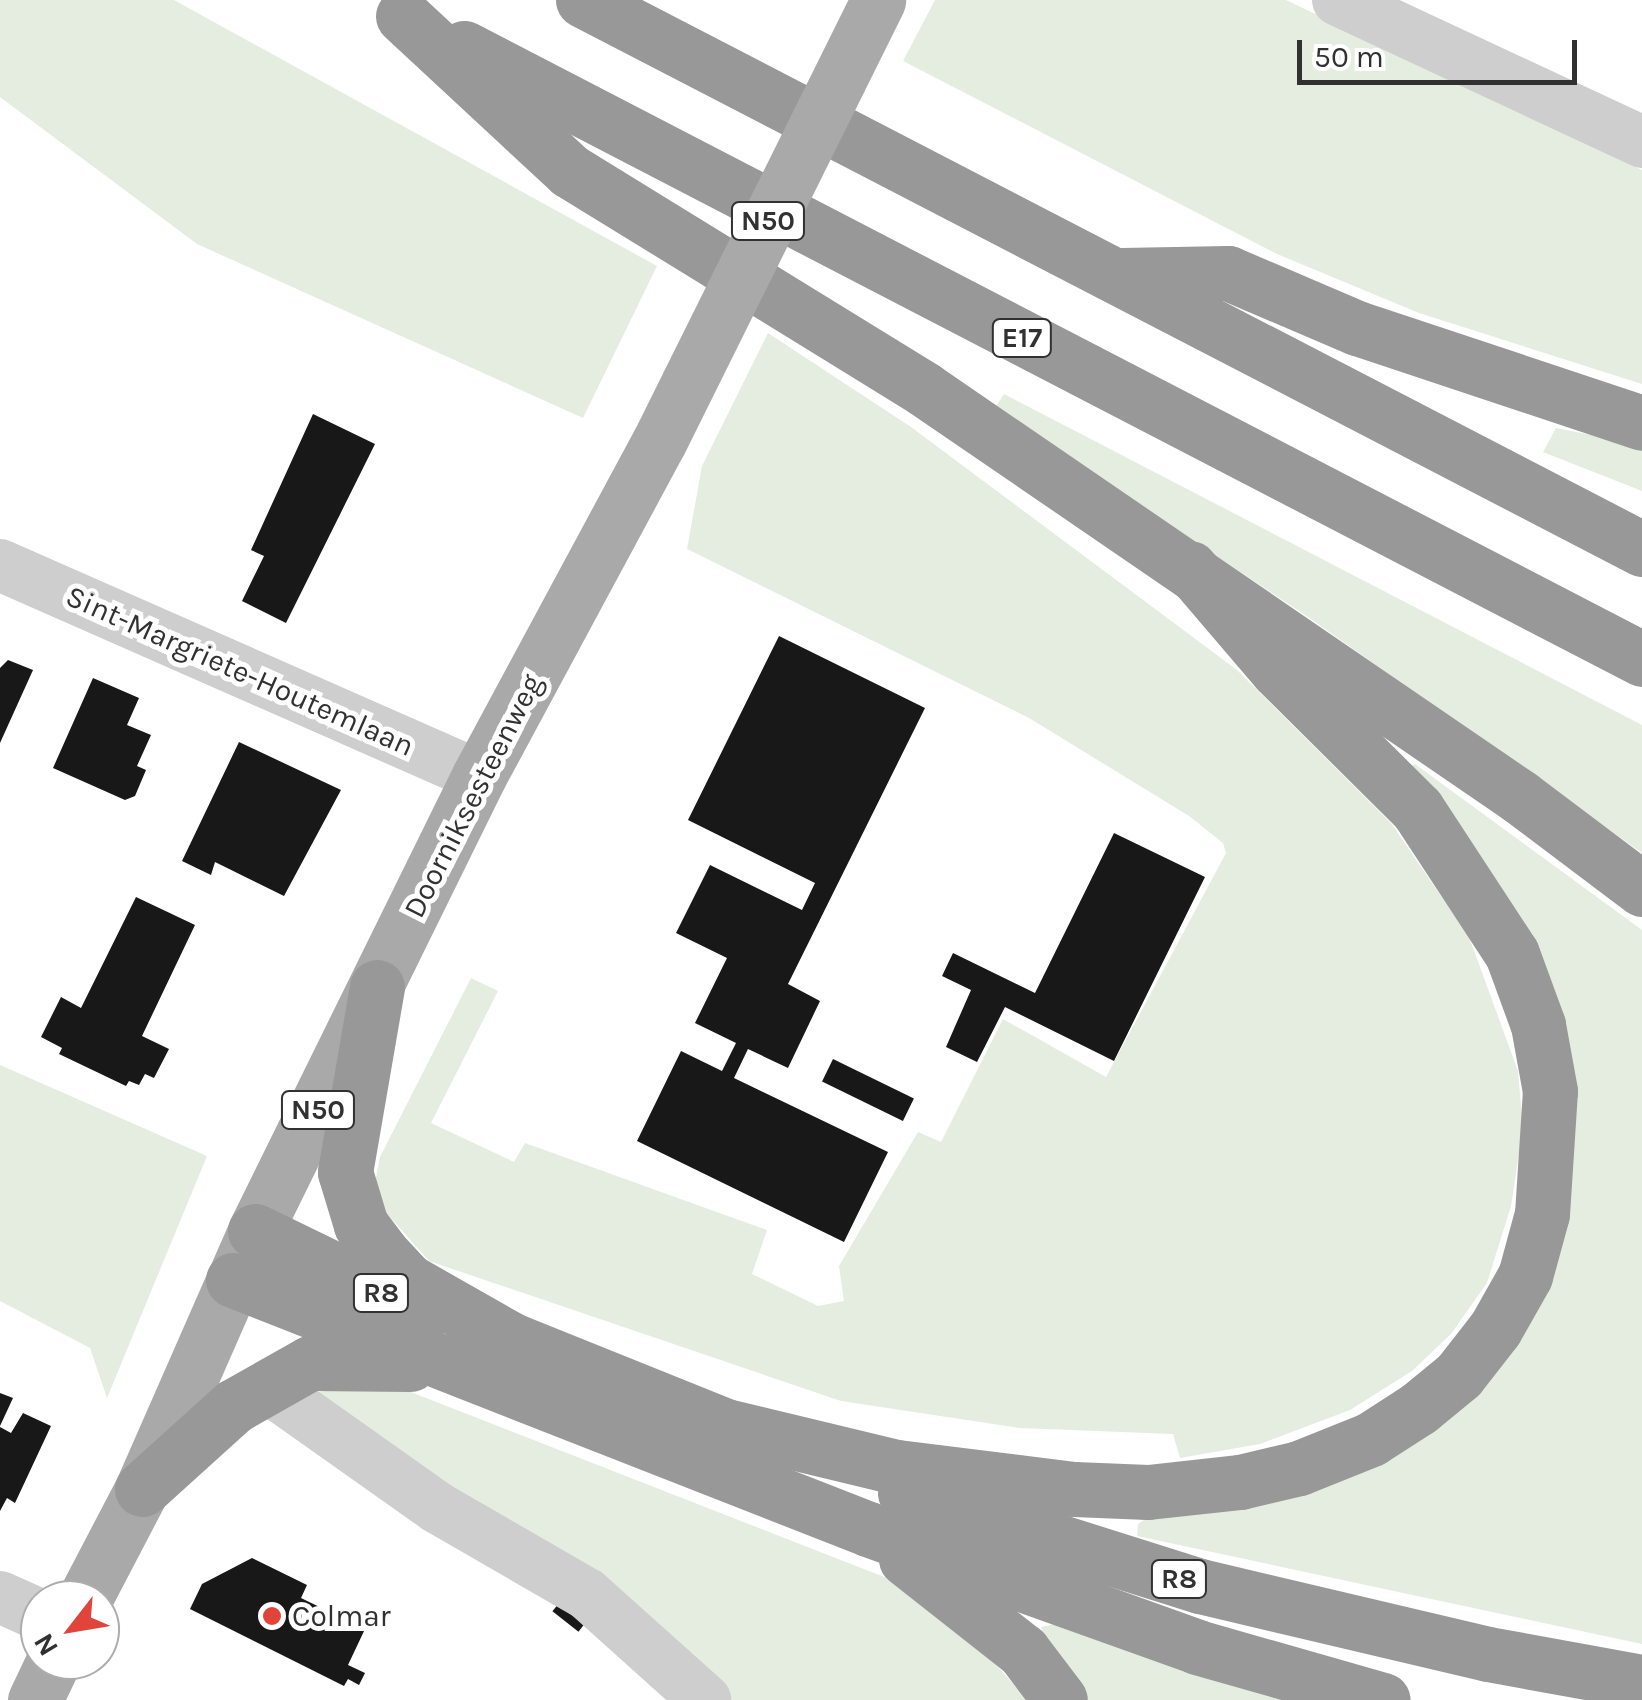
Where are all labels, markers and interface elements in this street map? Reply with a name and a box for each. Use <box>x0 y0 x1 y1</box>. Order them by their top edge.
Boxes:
scale bar <box>1302 20 1582 82</box>
text: 50 m <box>1314 39 1384 75</box>
road number: N50 <box>730 198 806 244</box>
road number: E17 <box>990 315 1054 361</box>
street label: Sint-Margriete-Houtemlaan <box>60 578 420 764</box>
street label: Doorniksesteenweg <box>396 668 550 924</box>
road number: N50 <box>280 1087 356 1133</box>
road number: R8 <box>351 1270 411 1316</box>
road number: R8 <box>1149 1556 1209 1602</box>
north arrow <box>20 1580 120 1680</box>
place label: Colmar <box>292 1598 391 1634</box>
marker: Colmar <box>261 1605 283 1627</box>
text: N <box>26 1628 65 1662</box>

